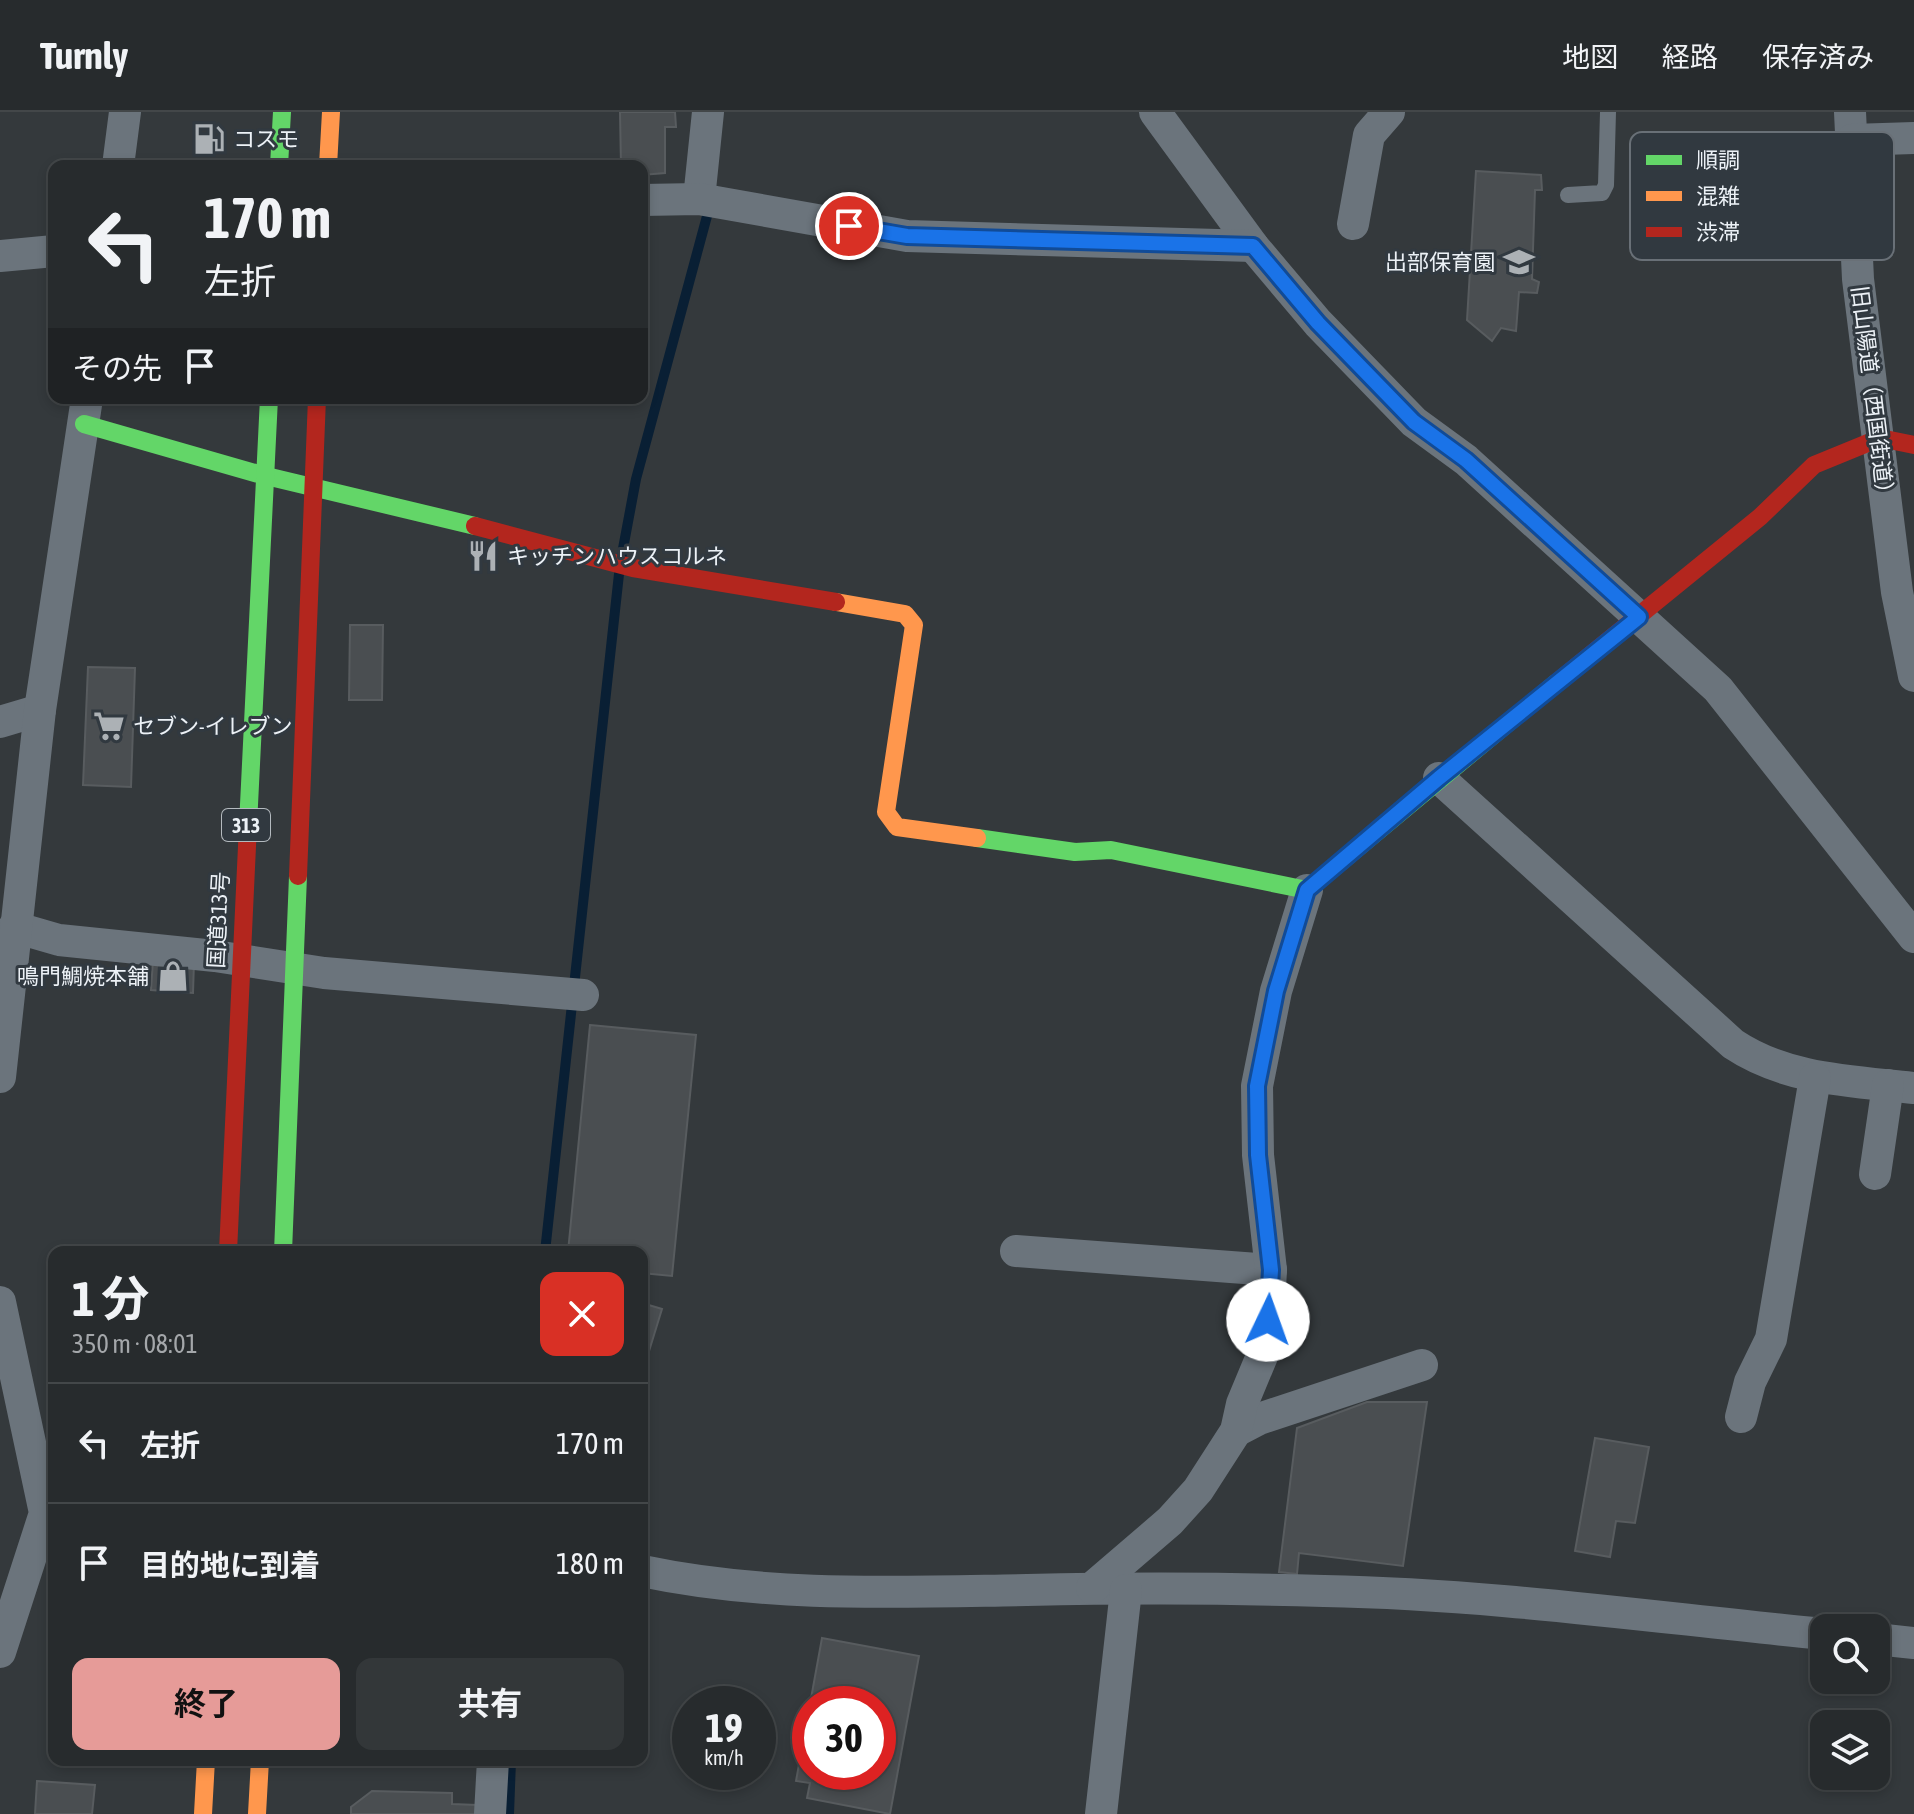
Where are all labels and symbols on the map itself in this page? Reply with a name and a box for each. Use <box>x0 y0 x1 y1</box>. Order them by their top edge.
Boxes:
fuel station icon: コスモ <box>192 122 226 156</box>
place label: コスモ <box>233 126 299 152</box>
legend <box>1630 132 1894 260</box>
text: 順調 <box>1696 147 1740 173</box>
text: 混雑 <box>1696 183 1740 209</box>
pin <box>815 192 883 260</box>
text: 渋滞 <box>1696 219 1740 245</box>
school or university icon: 出部保育園 <box>1502 245 1536 279</box>
place label: 出部保育園 <box>1385 249 1495 275</box>
street label: 旧山陽道（西国街道） <box>1847 284 1899 506</box>
restaurant icon: キッチンハウスコルネ <box>466 539 500 573</box>
place label: キッチンハウスコルネ <box>507 543 727 569</box>
supermarket icon: セブン-イレブン <box>92 709 126 743</box>
place label: セブン-イレブン <box>133 713 293 739</box>
road number: 313 <box>222 809 270 841</box>
street label: 国道313号 <box>202 871 234 969</box>
shop icon: 鳴門鯛焼本舗 <box>156 959 190 993</box>
place label: 鳴門鯛焼本舗 <box>17 963 149 989</box>
position arrow <box>1226 1278 1310 1362</box>
speed limit sign: 30 <box>792 1686 896 1790</box>

